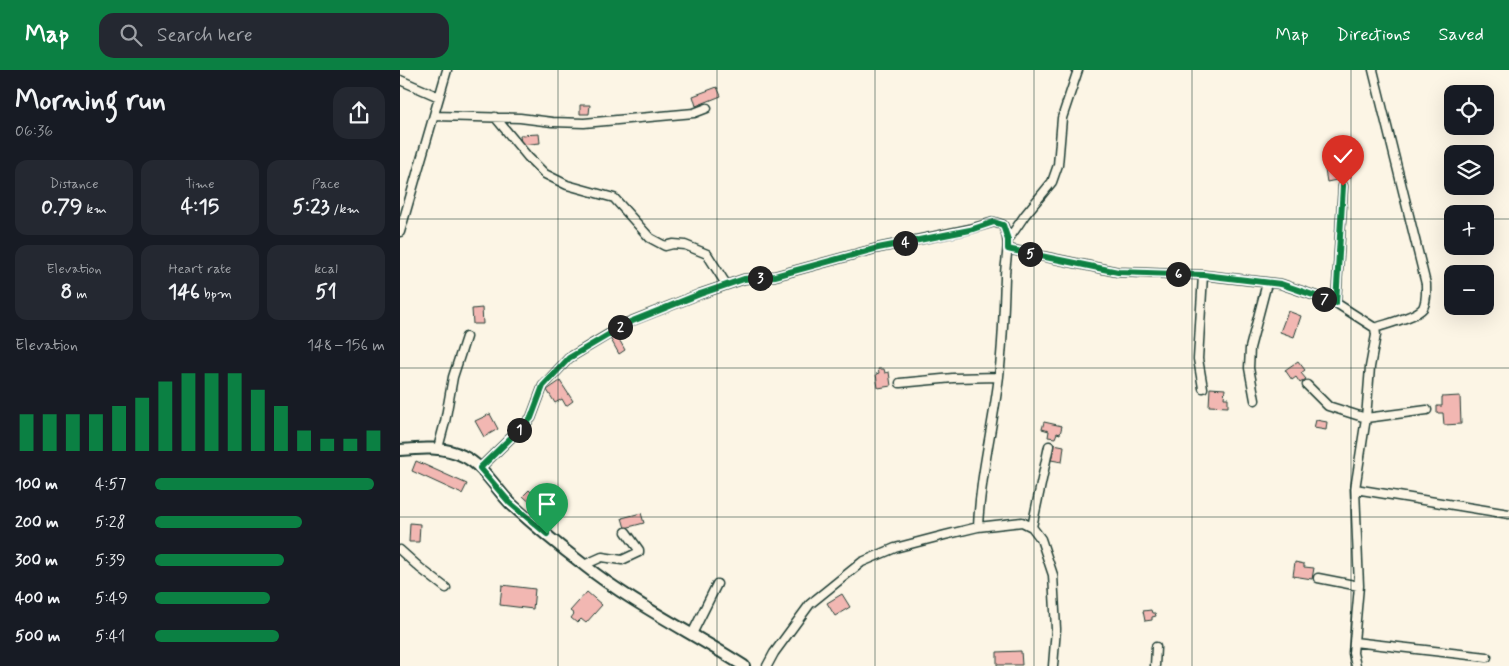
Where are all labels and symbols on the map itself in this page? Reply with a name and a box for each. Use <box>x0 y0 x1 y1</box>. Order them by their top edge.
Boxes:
pin <box>1322 135 1364 186</box>
pin: 4 <box>892 230 918 256</box>
pin: 5 <box>1018 242 1042 266</box>
pin: 6 <box>1166 262 1190 286</box>
pin: 3 <box>748 266 772 290</box>
pin: 7 <box>1312 286 1336 312</box>
pin: 2 <box>608 314 632 340</box>
pin: 1 <box>506 418 532 442</box>
pin <box>526 483 568 534</box>

